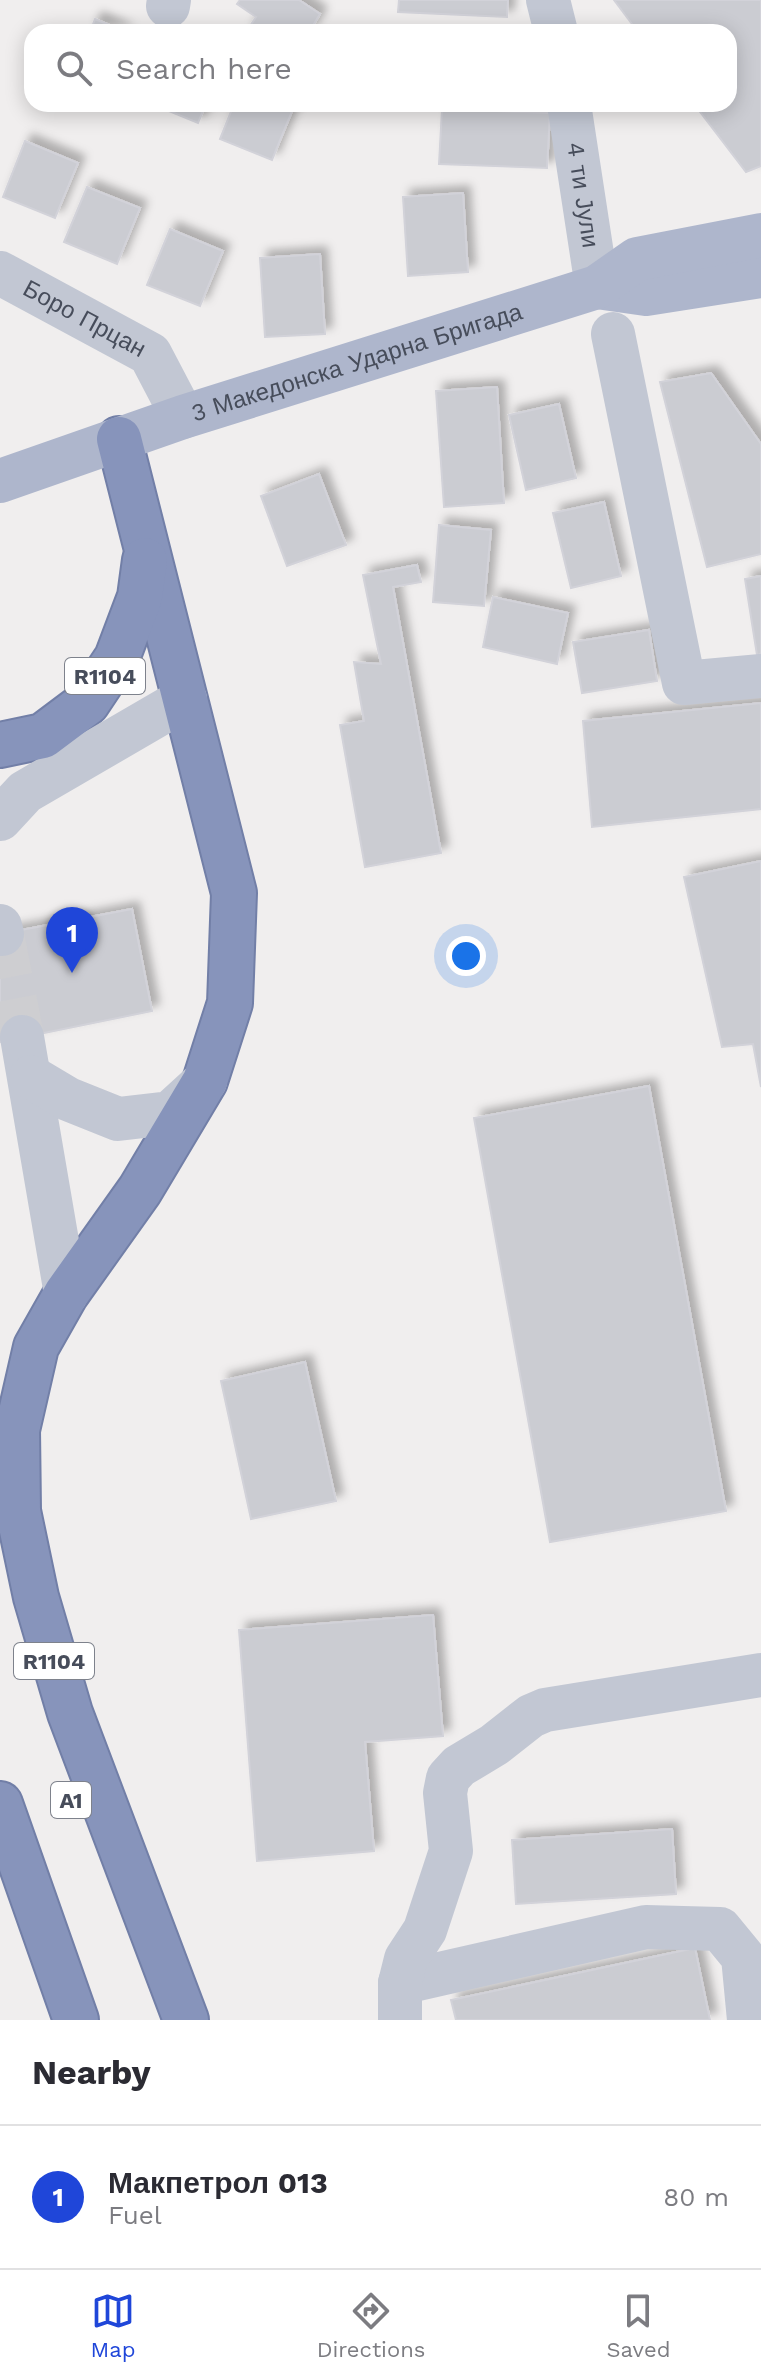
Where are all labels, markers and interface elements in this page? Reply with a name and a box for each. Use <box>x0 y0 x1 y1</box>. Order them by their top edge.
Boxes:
search box <box>24 24 737 112</box>
icon: search <box>52 46 96 90</box>
text: Search here <box>116 51 292 86</box>
street label: 4 ти Јули <box>561 140 605 250</box>
street label: Боро Прцан <box>18 274 151 363</box>
street label: 3 Македонска Ударна Бригада <box>188 297 526 427</box>
road number: R1104 <box>65 658 145 694</box>
pin: 1 <box>46 907 98 973</box>
your location <box>446 936 486 976</box>
road number: R1104 <box>14 1643 94 1679</box>
road number: A1 <box>51 1782 91 1818</box>
text: Nearby <box>32 2052 151 2092</box>
text: Макпетрол 013 <box>108 2165 328 2200</box>
text: 1 <box>52 2182 64 2212</box>
text: 80 m <box>663 2182 729 2212</box>
text: Fuel <box>108 2200 162 2230</box>
tab: Map <box>91 2289 135 2362</box>
tab: Directions <box>317 2289 425 2362</box>
tab: Saved <box>607 2289 670 2362</box>

